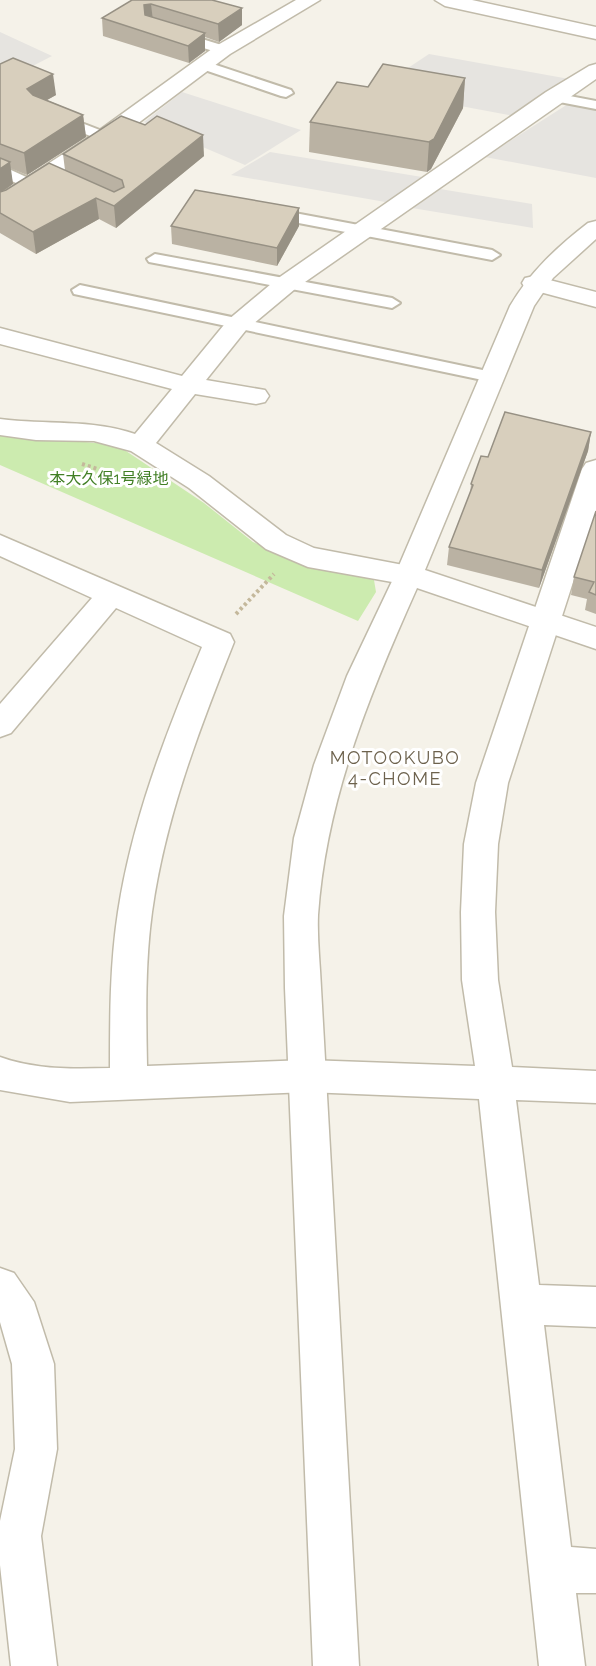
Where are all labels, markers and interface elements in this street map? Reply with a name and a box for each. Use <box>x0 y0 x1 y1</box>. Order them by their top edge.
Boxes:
park label: 本大久保1号緑地 <box>50 469 168 488</box>
district label: MOTOOKUBO 4-CHOME <box>330 747 460 789</box>

